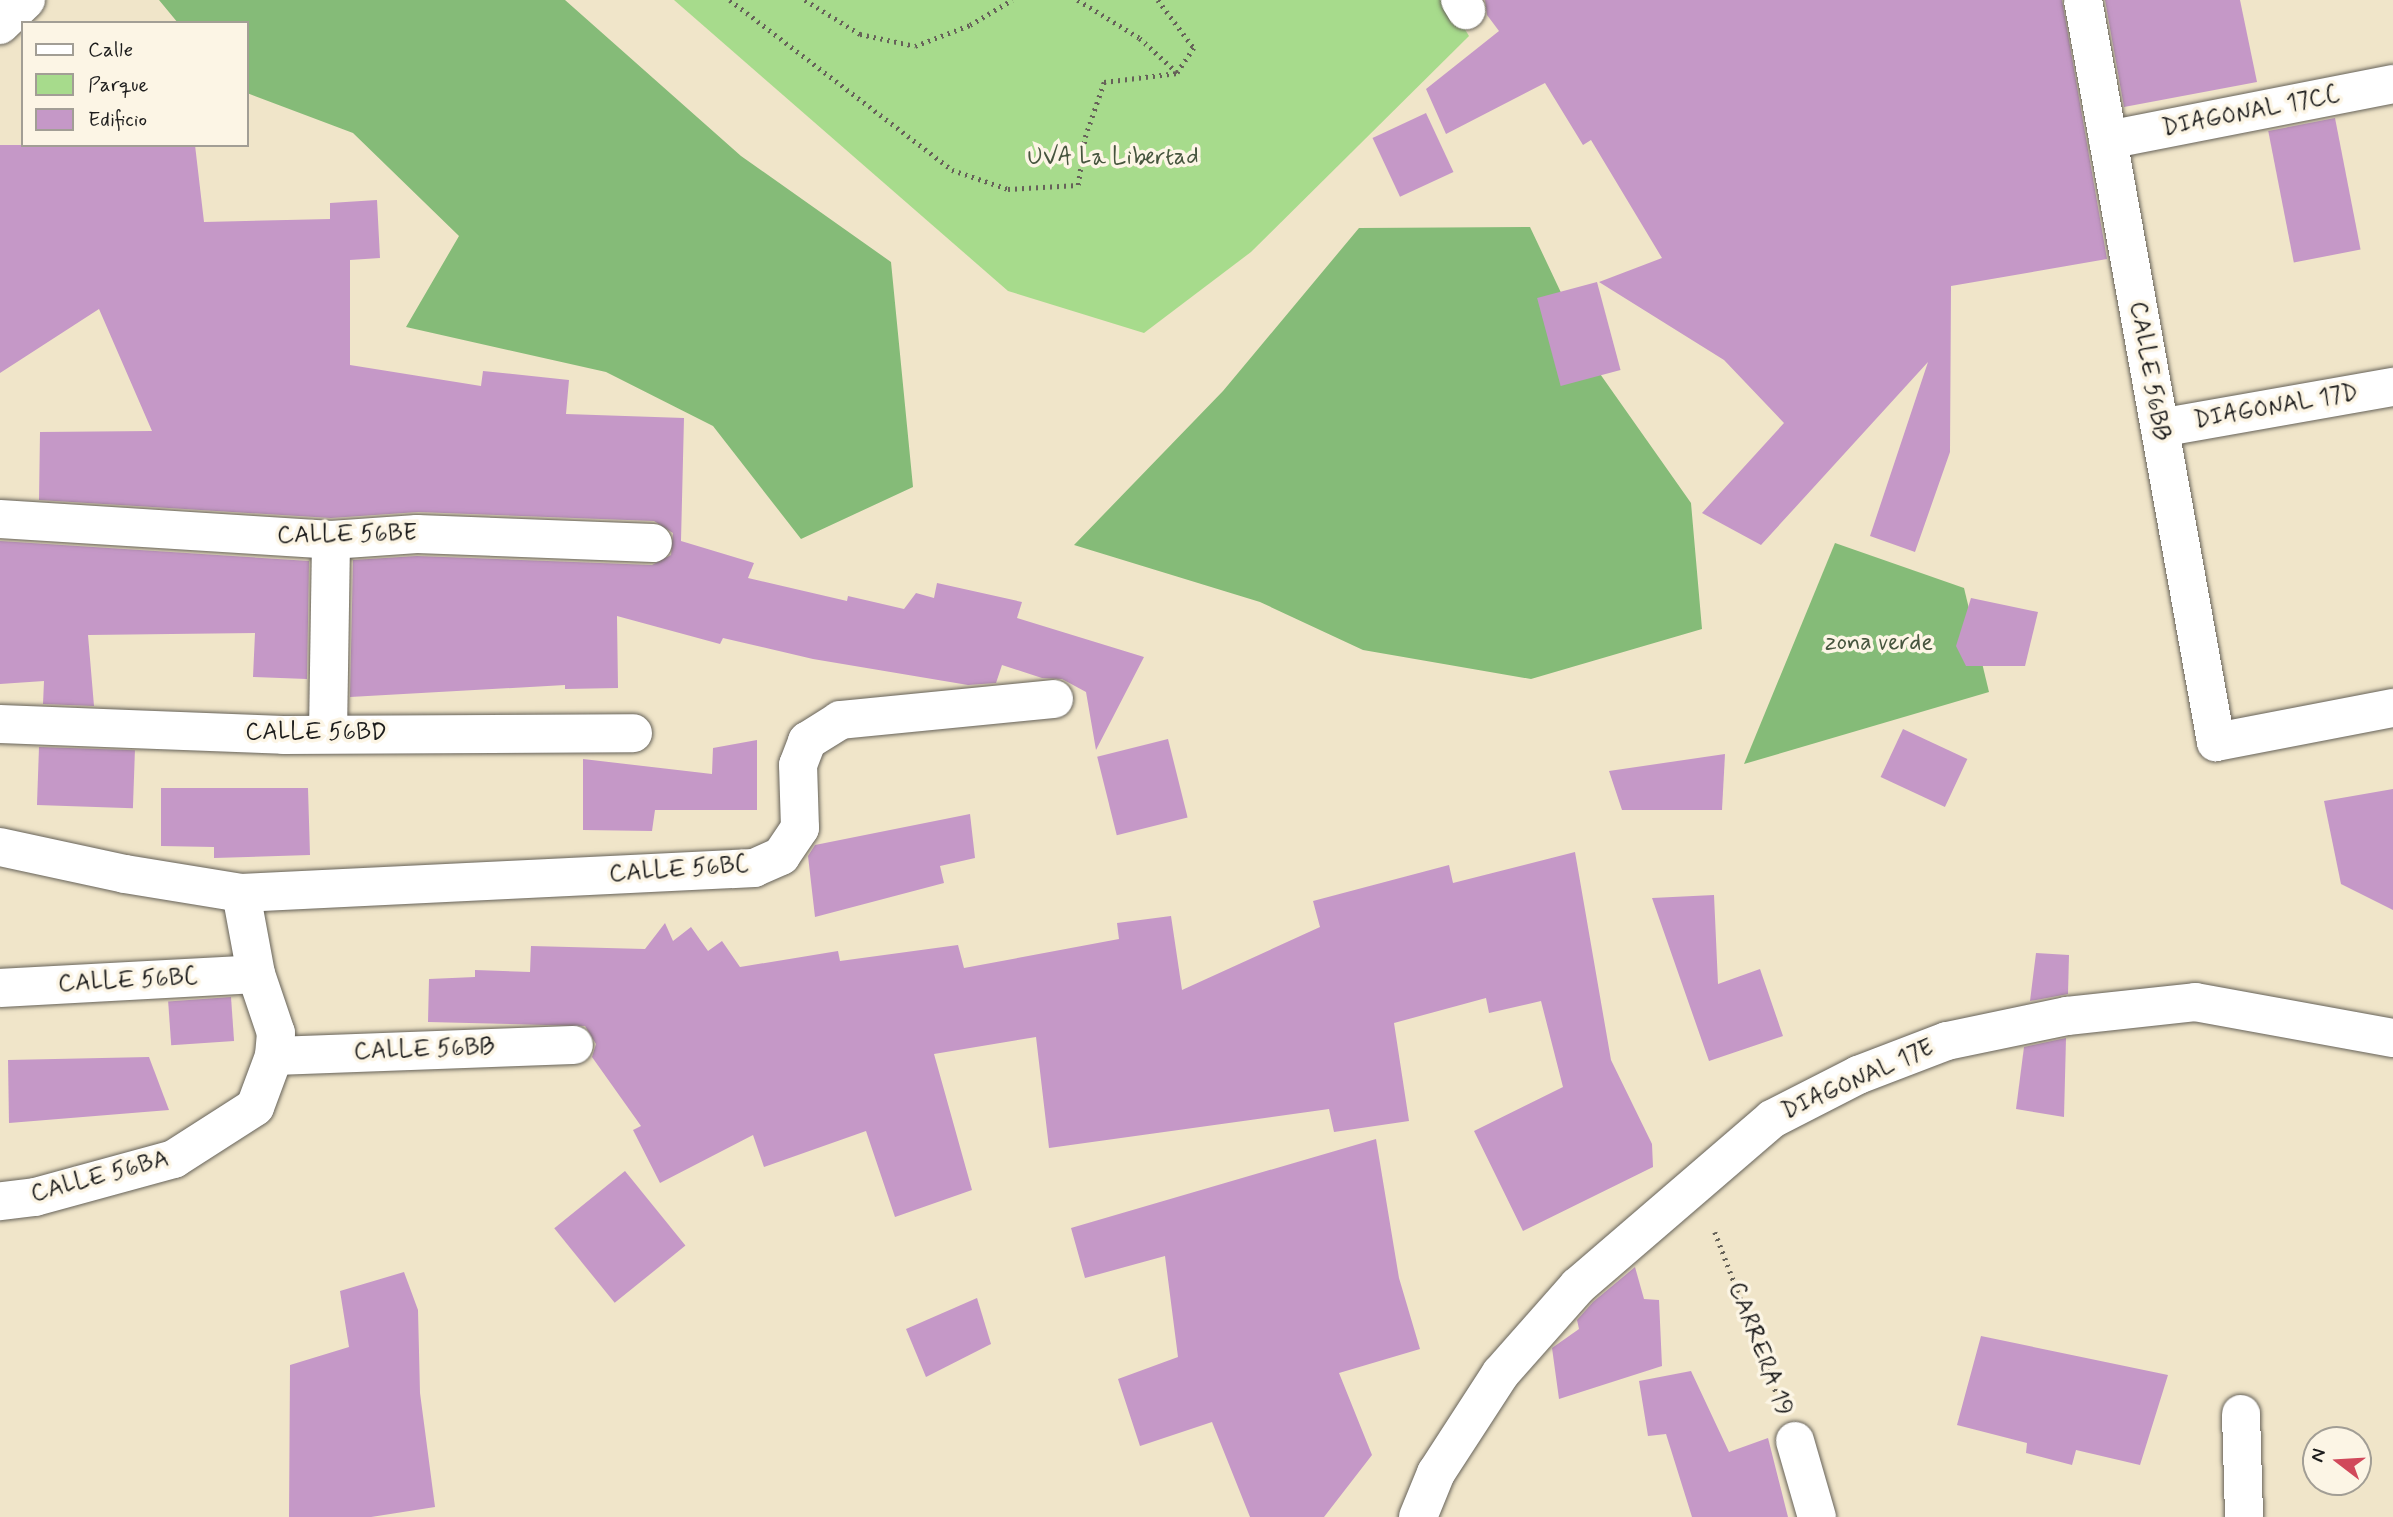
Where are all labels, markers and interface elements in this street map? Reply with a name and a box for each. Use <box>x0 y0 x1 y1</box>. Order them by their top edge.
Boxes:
legend <box>21 21 248 147</box>
text: Calle <box>88 36 133 64</box>
text: Parque <box>88 71 148 99</box>
street label: DIAGONAL 17CC <box>2160 81 2342 143</box>
text: Edificio <box>88 106 147 134</box>
park label: UVA La Libertad <box>1027 144 1199 172</box>
street label: CALLE 56BB <box>2123 299 2175 443</box>
street label: DIAGONAL 17D <box>2192 378 2360 436</box>
street label: CALLE 56BE <box>277 519 417 551</box>
park label: zona verde <box>1825 629 1933 657</box>
street label: CALLE 56BD <box>245 719 387 747</box>
street label: CALLE 56BC <box>608 851 750 889</box>
street label: CALLE 56BC <box>57 963 199 999</box>
street label: CALLE 56BB <box>353 1033 495 1067</box>
street label: DIAGONAL 17E <box>1777 1034 1939 1126</box>
street label: CALLE 56BA <box>28 1145 172 1209</box>
street label: CARRERA 19 <box>1721 1278 1799 1420</box>
north arrow <box>2302 1426 2372 1496</box>
text: N <box>2305 1446 2332 1465</box>

